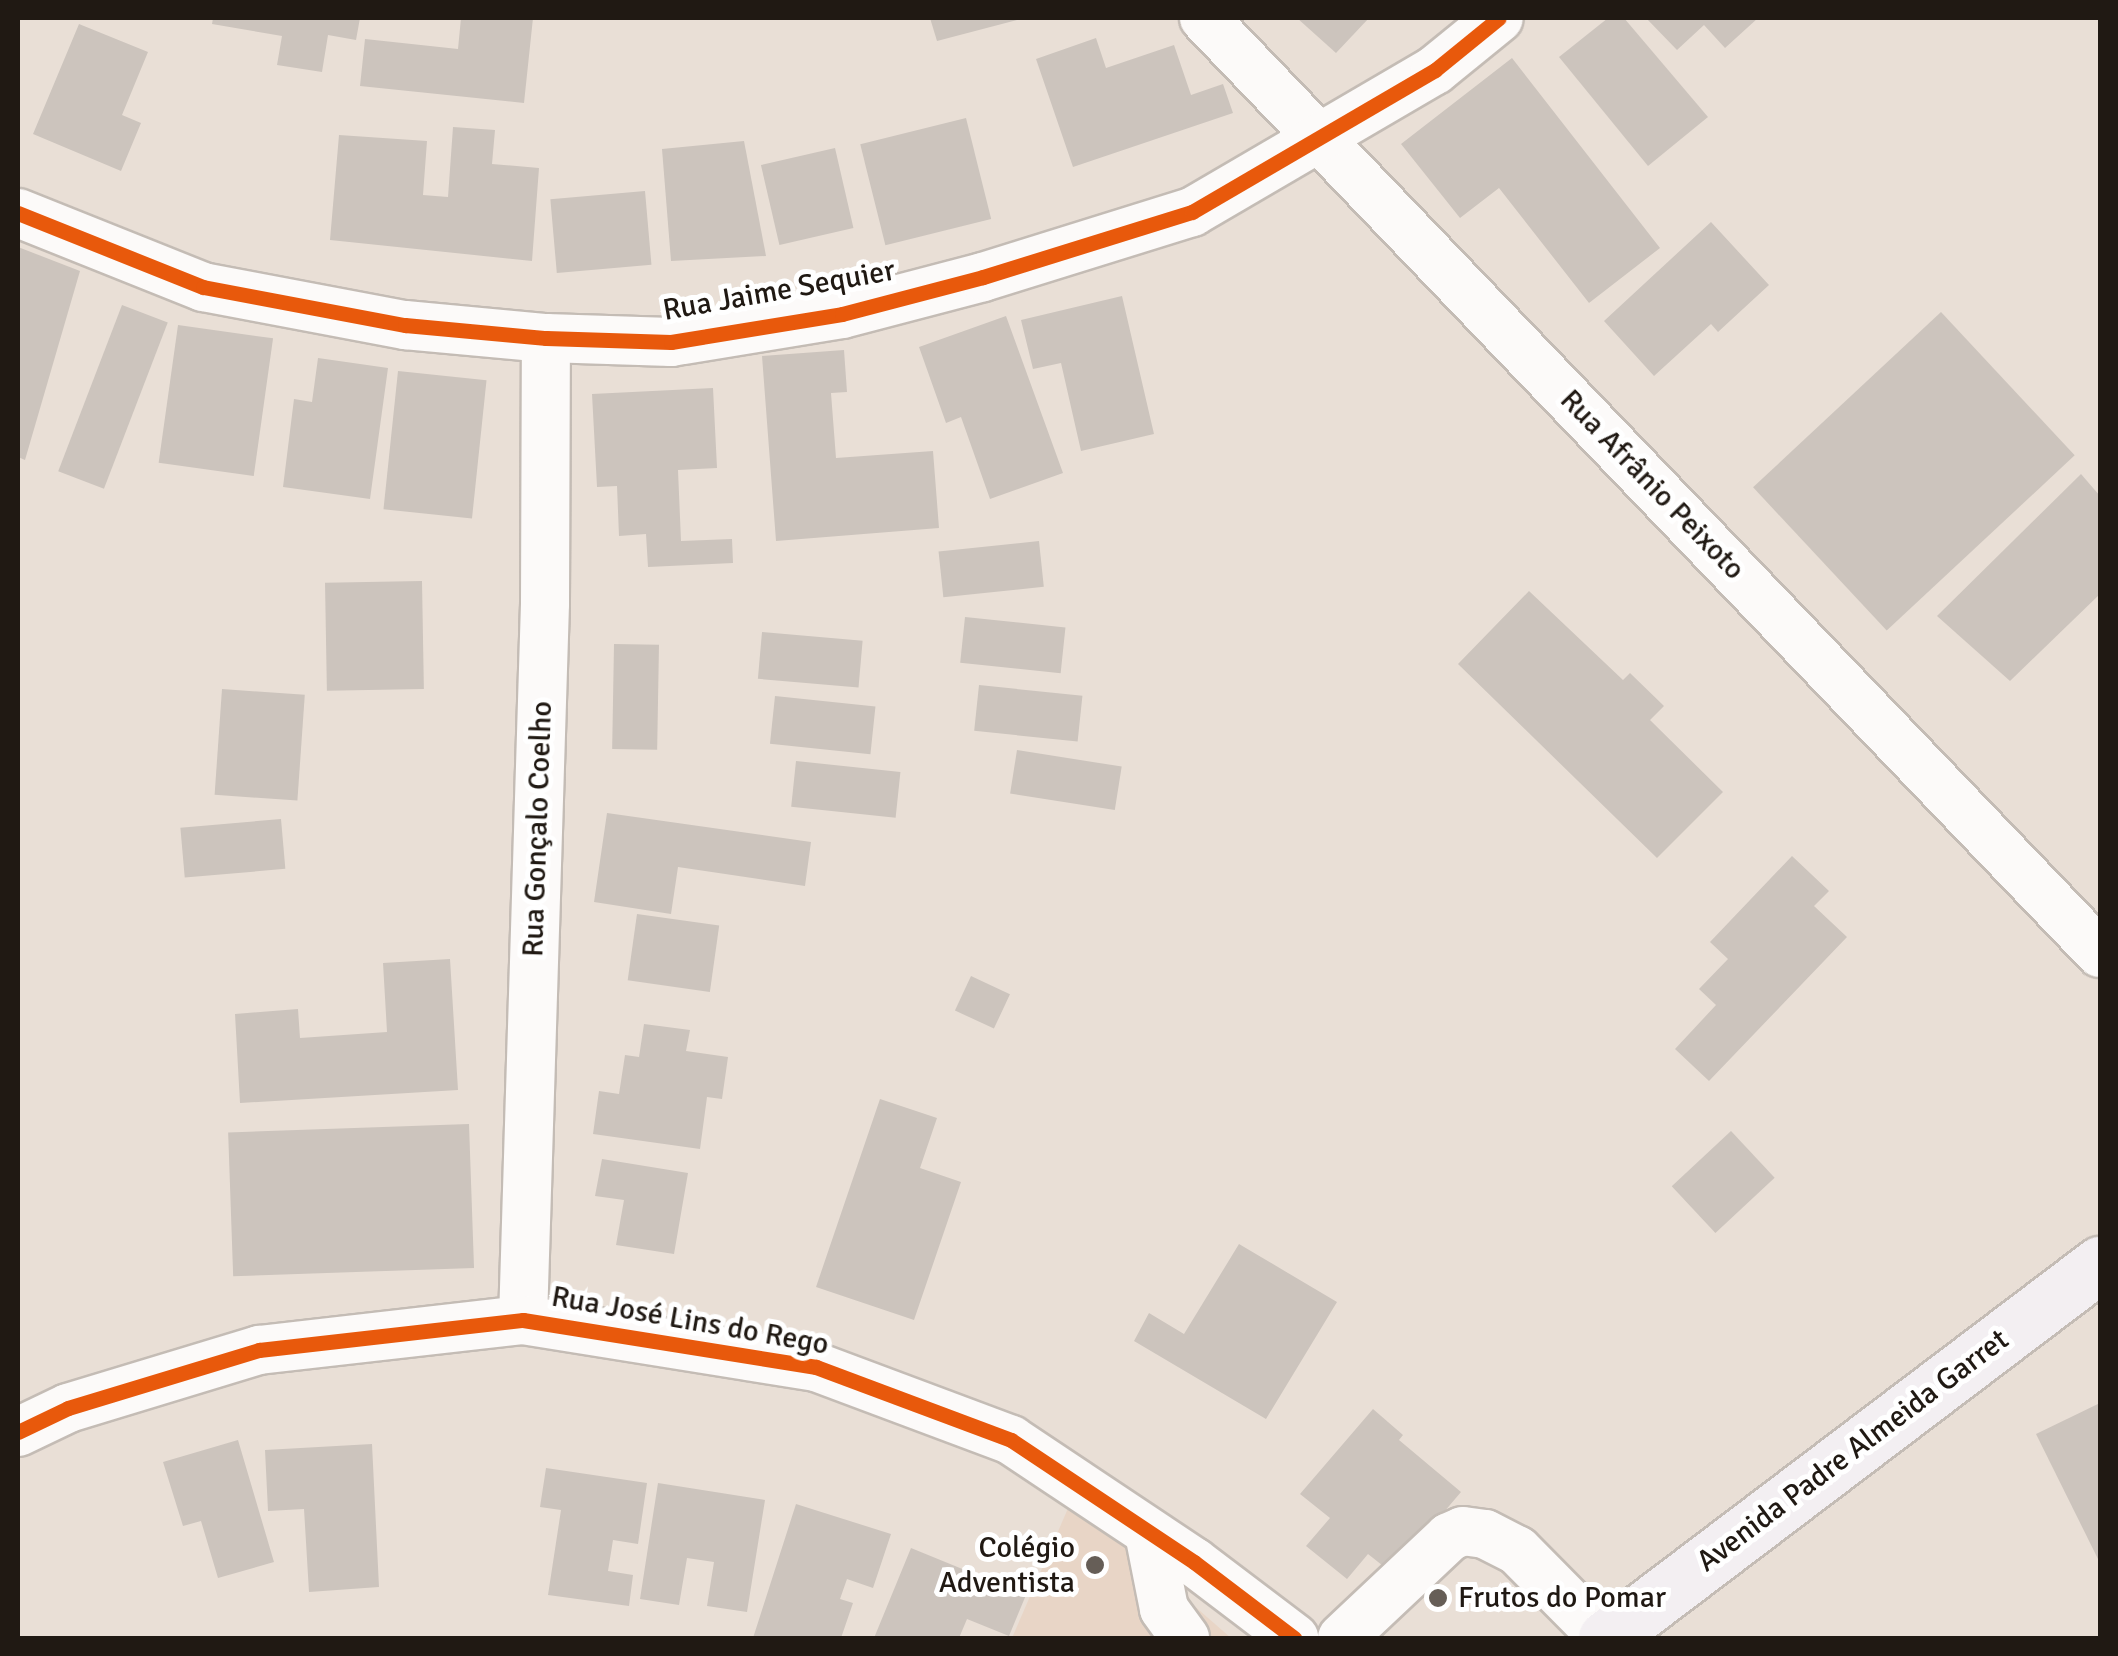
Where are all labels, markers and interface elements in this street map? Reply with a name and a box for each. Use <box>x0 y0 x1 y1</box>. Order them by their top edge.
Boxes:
street label: Rua Jaime Sequier <box>660 253 898 329</box>
street label: Rua Afrânio Peixoto <box>1552 382 1752 588</box>
street label: Rua Gonçalo Coelho <box>516 700 560 958</box>
street label: Rua José Lins do Rego <box>549 1279 831 1363</box>
street label: Avenida Padre Almeida Garret <box>1690 1322 2016 1580</box>
place label: Colégio Adventista <box>939 1530 1075 1600</box>
marker: Colégio Adventista <box>1084 1554 1106 1576</box>
place label: Frutos do Pomar <box>1458 1580 1666 1616</box>
marker: Frutos do Pomar <box>1427 1587 1449 1609</box>

